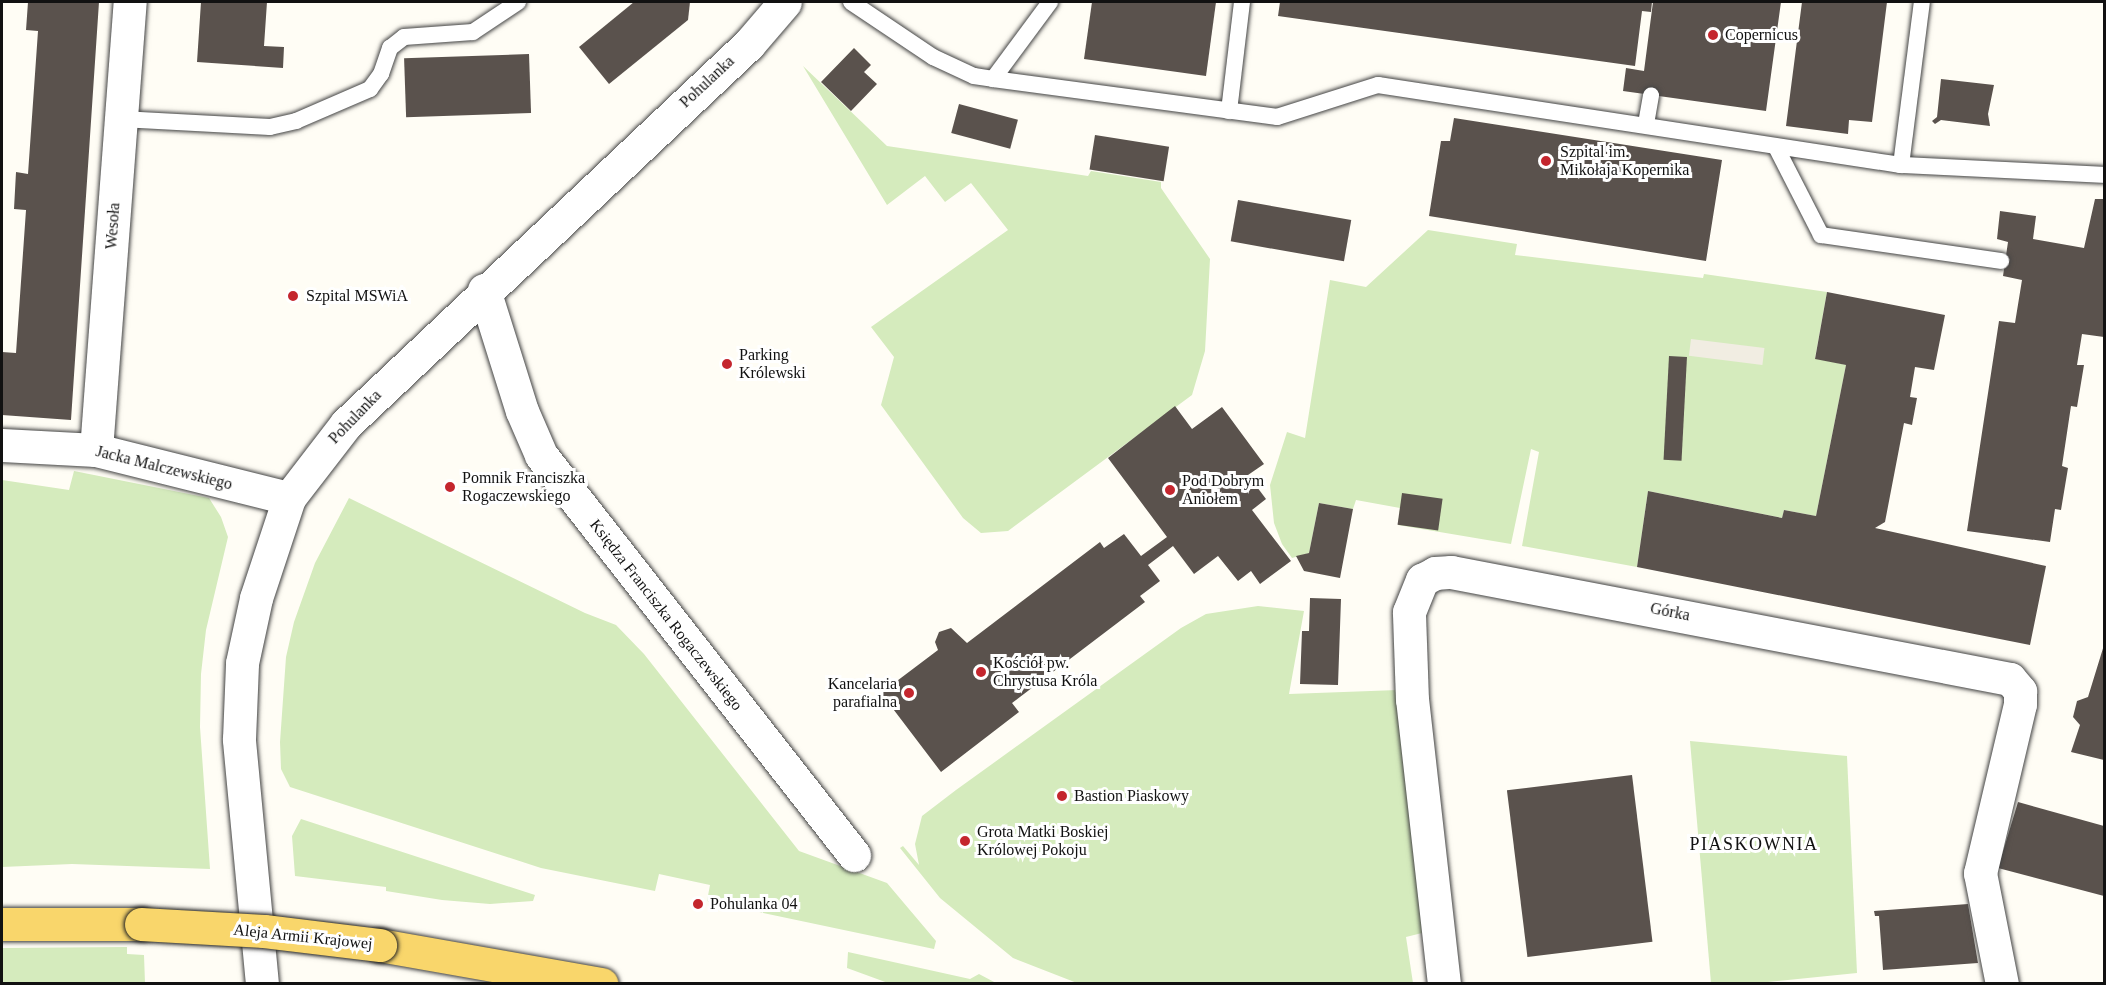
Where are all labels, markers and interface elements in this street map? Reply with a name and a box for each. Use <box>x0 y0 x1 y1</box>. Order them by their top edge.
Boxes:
place label: Copernicus <box>1725 25 1798 45</box>
marker: Copernicus <box>1706 28 1720 42</box>
street label: Pohulanka <box>676 52 738 112</box>
place label: Szpital im. Mikołaja Kopernika <box>1560 142 1689 180</box>
marker: Szpital im. Mikołaja Kopernika <box>1537 152 1555 170</box>
street label: Wesoła <box>102 202 124 250</box>
place label: Szpital MSWiA <box>306 286 408 306</box>
marker: Szpital MSWiA <box>284 287 302 305</box>
place label: Parking Królewski <box>739 345 806 383</box>
marker: Parking Królewski <box>720 357 734 371</box>
street label: Pohulanka <box>325 386 385 448</box>
street label: Jacka Malczewskiego <box>94 442 234 494</box>
place label: Pomnik Franciszka Rogaczewskiego <box>462 468 585 506</box>
place label: Pod Dobrym Aniołem <box>1182 471 1264 509</box>
marker: Pomnik Franciszka Rogaczewskiego <box>443 480 457 494</box>
marker: Pod Dobrym Aniołem <box>1163 483 1177 497</box>
street label: Księdza Franciszka Rogaczewskiego <box>585 516 747 714</box>
street label: Górka <box>1649 599 1691 625</box>
place label: Kościół pw. Chrystusa Króla <box>993 653 1097 691</box>
marker: Kościół pw. Chrystusa Króla <box>974 665 988 679</box>
place label: Kancelaria parafialna <box>828 674 897 712</box>
marker: Kancelaria parafialna <box>902 686 916 700</box>
place label: Bastion Piaskowy <box>1074 786 1189 806</box>
marker: Bastion Piaskowy <box>1055 789 1069 803</box>
place label: Grota Matki Boskiej Królowej Pokoju <box>977 822 1109 860</box>
district label: PIASKOWNIA <box>1690 833 1818 855</box>
marker: Grota Matki Boskiej Królowej Pokoju <box>958 834 972 848</box>
place label: Pohulanka 04 <box>710 894 798 914</box>
marker: Pohulanka 04 <box>691 897 705 911</box>
street label: Aleja Armii Krajowej <box>232 920 374 954</box>

